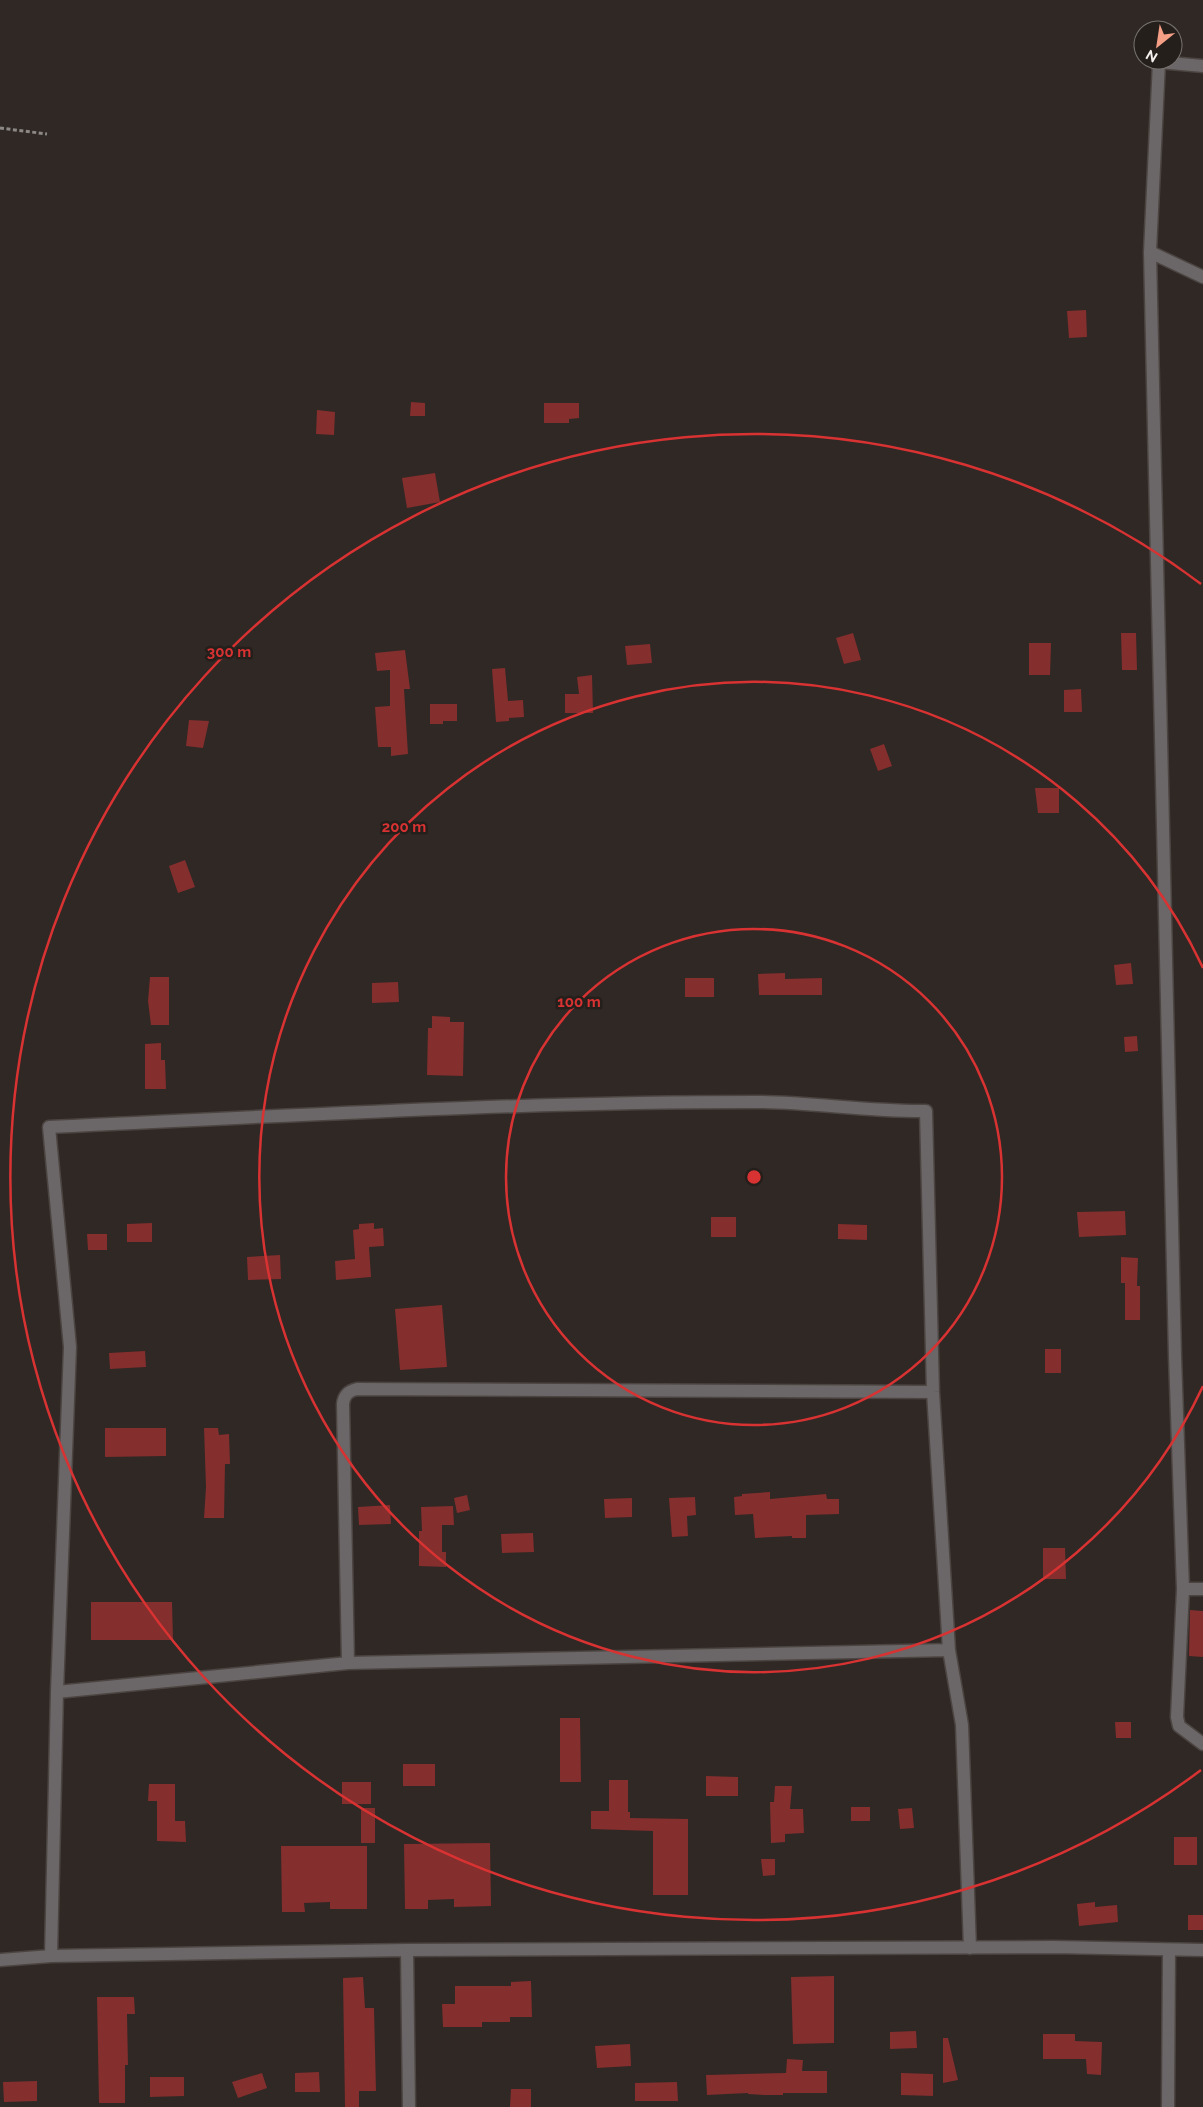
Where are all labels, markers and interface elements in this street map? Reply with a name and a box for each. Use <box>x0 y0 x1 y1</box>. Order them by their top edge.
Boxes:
north arrow <box>1133 20 1183 70</box>
text: N <box>1143 47 1160 66</box>
text: 300 m <box>207 643 251 661</box>
text: 200 m <box>382 818 426 836</box>
text: 100 m <box>557 993 601 1011</box>
centre of rings <box>745 1168 763 1186</box>

